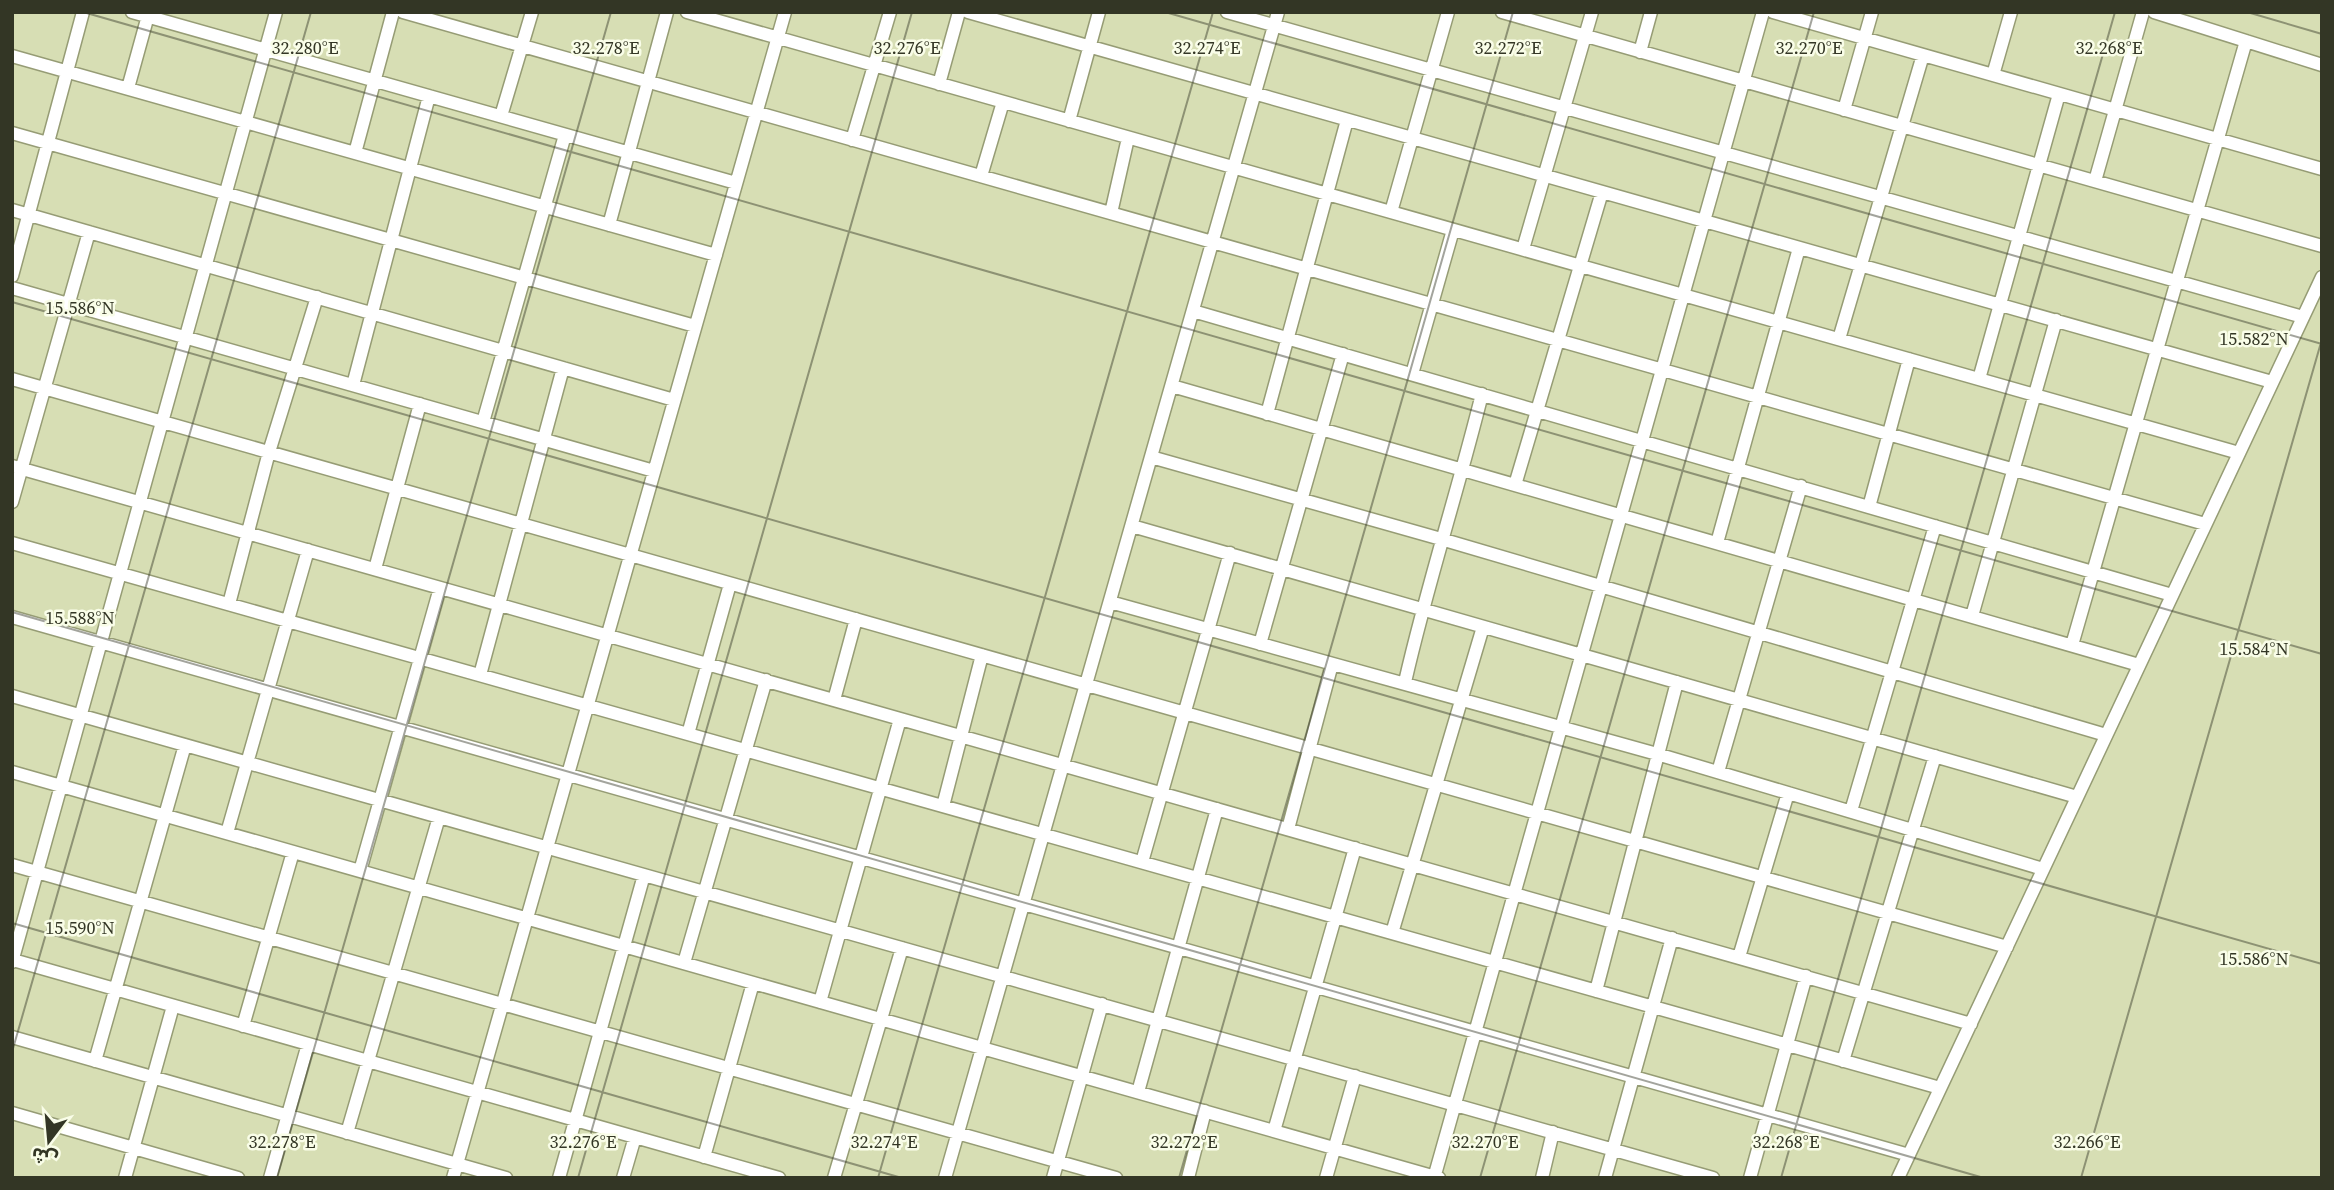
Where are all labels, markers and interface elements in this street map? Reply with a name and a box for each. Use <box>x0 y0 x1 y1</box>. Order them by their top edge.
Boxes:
text: 32.280°E <box>271 35 339 60</box>
text: 32.278°E <box>572 35 640 60</box>
text: 32.276°E <box>873 35 941 60</box>
text: 32.274°E <box>1173 35 1241 60</box>
text: 32.272°E <box>1474 35 1542 60</box>
text: 32.270°E <box>1775 35 1843 60</box>
text: 32.268°E <box>2075 35 2143 60</box>
text: 15.586°N <box>45 295 115 320</box>
text: 15.582°N <box>2219 326 2289 351</box>
text: 15.588°N <box>45 605 115 630</box>
text: 15.584°N <box>2219 636 2289 661</box>
text: 15.590°N <box>45 915 115 940</box>
text: 15.586°N <box>2219 946 2289 971</box>
north arrow <box>14 1106 84 1176</box>
text: 32.278°E <box>248 1129 316 1154</box>
text: 32.276°E <box>549 1129 617 1154</box>
text: 32.274°E <box>850 1129 918 1154</box>
text: 32.272°E <box>1150 1129 1218 1154</box>
text: 32.270°E <box>1451 1129 1519 1154</box>
text: 32.268°E <box>1752 1129 1820 1154</box>
text: 32.266°E <box>2053 1129 2121 1154</box>
text: ش <box>28 1141 60 1173</box>

